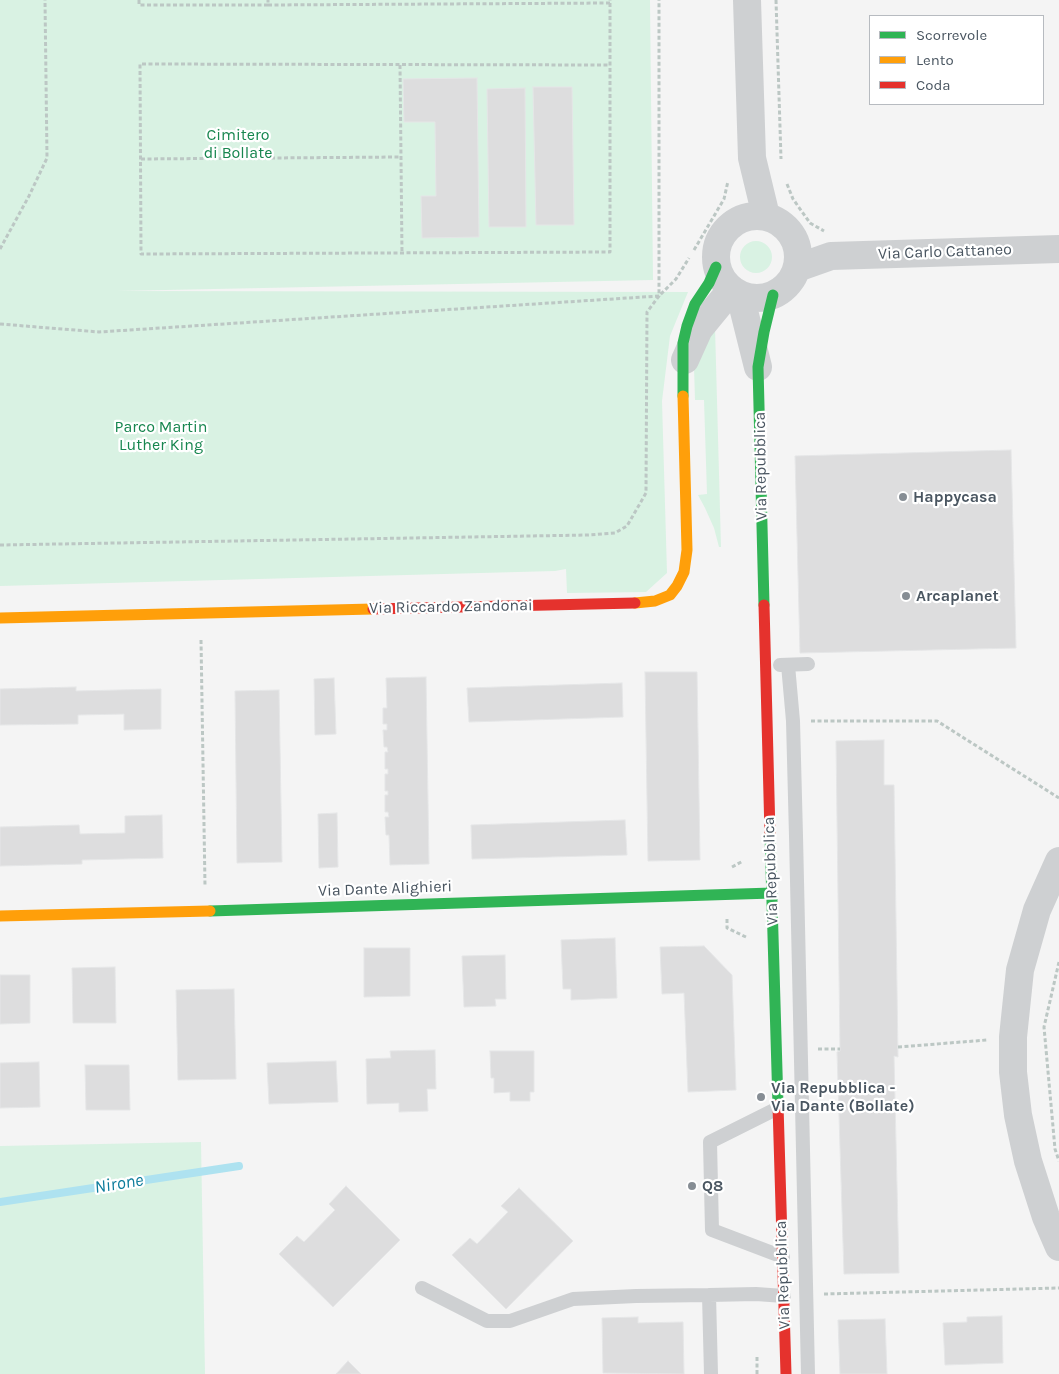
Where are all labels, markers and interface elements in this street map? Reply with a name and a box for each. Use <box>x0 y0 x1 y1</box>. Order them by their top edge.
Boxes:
legend <box>869 15 1044 105</box>
text: Scorrevole <box>916 26 987 44</box>
text: Lento <box>916 51 954 69</box>
text: Coda <box>916 76 951 94</box>
park label: Cimitero di Bollate <box>204 125 272 163</box>
street label: Via Carlo Cattaneo <box>878 240 1012 264</box>
street label: Via Repubblica <box>750 411 772 521</box>
park label: Parco Martin Luther King <box>115 417 207 455</box>
place label: Happycasa <box>913 487 997 507</box>
marker: Happycasa <box>897 491 909 503</box>
place label: Arcaplanet <box>916 586 999 606</box>
marker: Arcaplanet <box>900 590 912 602</box>
street label: Via Riccardo Zandonai <box>369 596 533 618</box>
street label: Via Repubblica <box>760 816 782 926</box>
street label: Via Dante Alighieri <box>318 877 452 901</box>
place label: Via Repubblica - Via Dante (Bollate) <box>771 1078 915 1116</box>
marker: Via Repubblica - Via Dante (Bollate) <box>755 1091 767 1103</box>
water label: Nirone <box>93 1169 145 1199</box>
place label: Q8 <box>702 1176 723 1196</box>
marker: Q8 <box>686 1180 698 1192</box>
street label: Via Repubblica <box>772 1220 794 1330</box>

